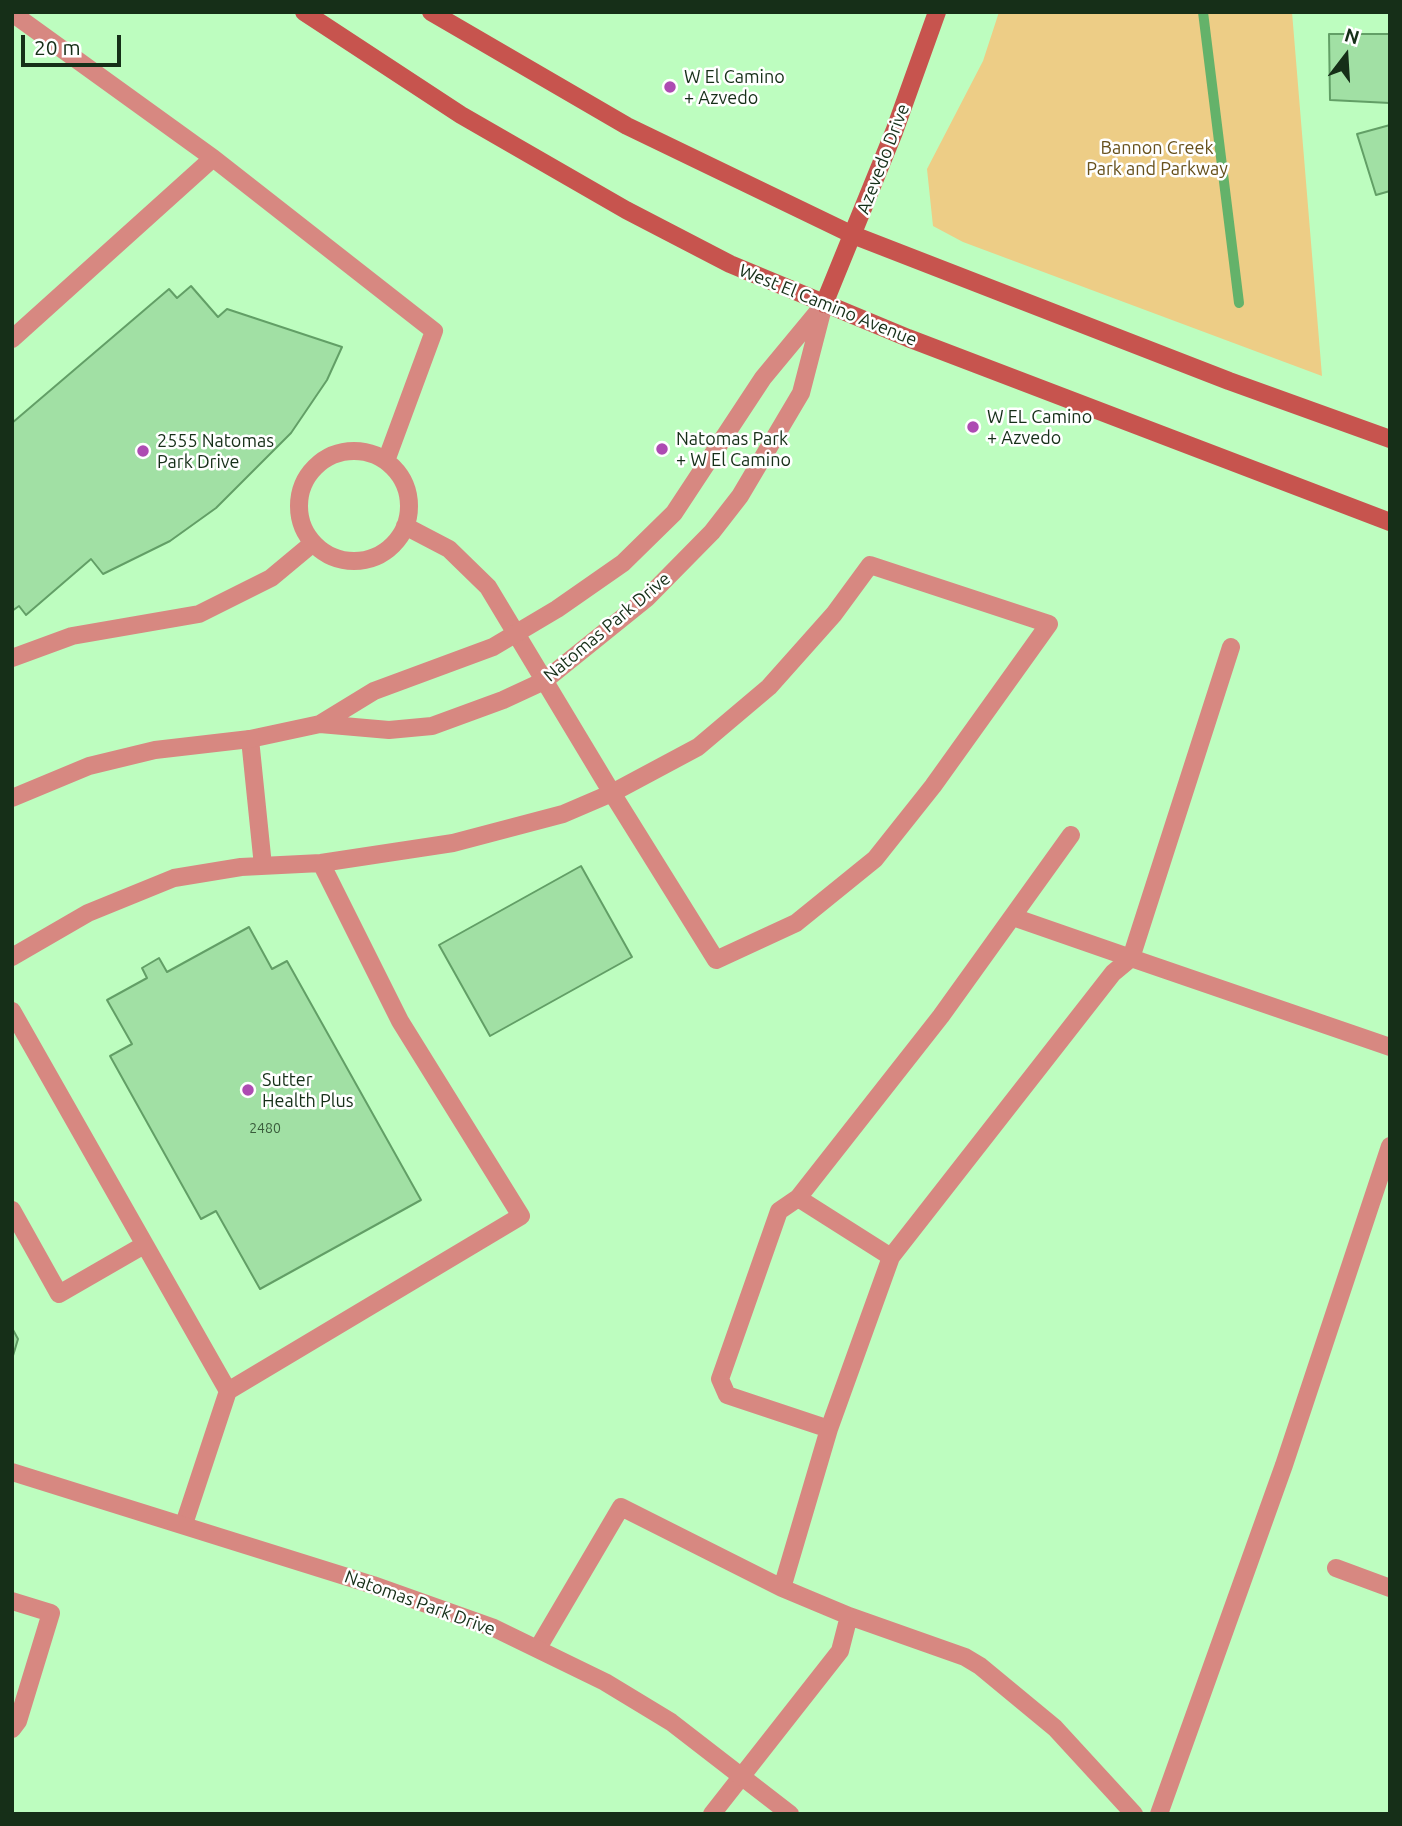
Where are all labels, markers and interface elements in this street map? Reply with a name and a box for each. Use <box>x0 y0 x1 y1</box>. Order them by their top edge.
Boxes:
scale bar <box>24 21 124 65</box>
north arrow <box>1311 21 1381 91</box>
text: N <box>1342 23 1362 49</box>
text: 20 m <box>34 35 81 59</box>
place label: W El Camino + Azvedo <box>684 66 785 108</box>
marker: W El Camino + Azvedo <box>662 79 678 95</box>
street label: Azevedo Drive <box>852 101 914 217</box>
park label: Bannon Creek Park and Parkway <box>1086 137 1228 180</box>
street label: West El Camino Avenue <box>736 259 920 351</box>
place label: W EL Camino + Azvedo <box>987 406 1092 448</box>
marker: W EL Camino + Azvedo <box>965 419 981 435</box>
place label: Natomas Park + W El Camino <box>676 428 791 471</box>
place label: 2555 Natomas Park Drive <box>157 430 274 472</box>
marker: Natomas Park + W El Camino <box>654 441 670 457</box>
marker: 2555 Natomas Park Drive <box>135 443 151 459</box>
street label: Natomas Park Drive <box>539 568 675 686</box>
place label: Sutter Health Plus <box>262 1069 353 1112</box>
marker: Sutter Health Plus <box>240 1082 256 1098</box>
house number: 2480 <box>249 1120 281 1136</box>
street label: Natomas Park Drive <box>342 1566 498 1640</box>

